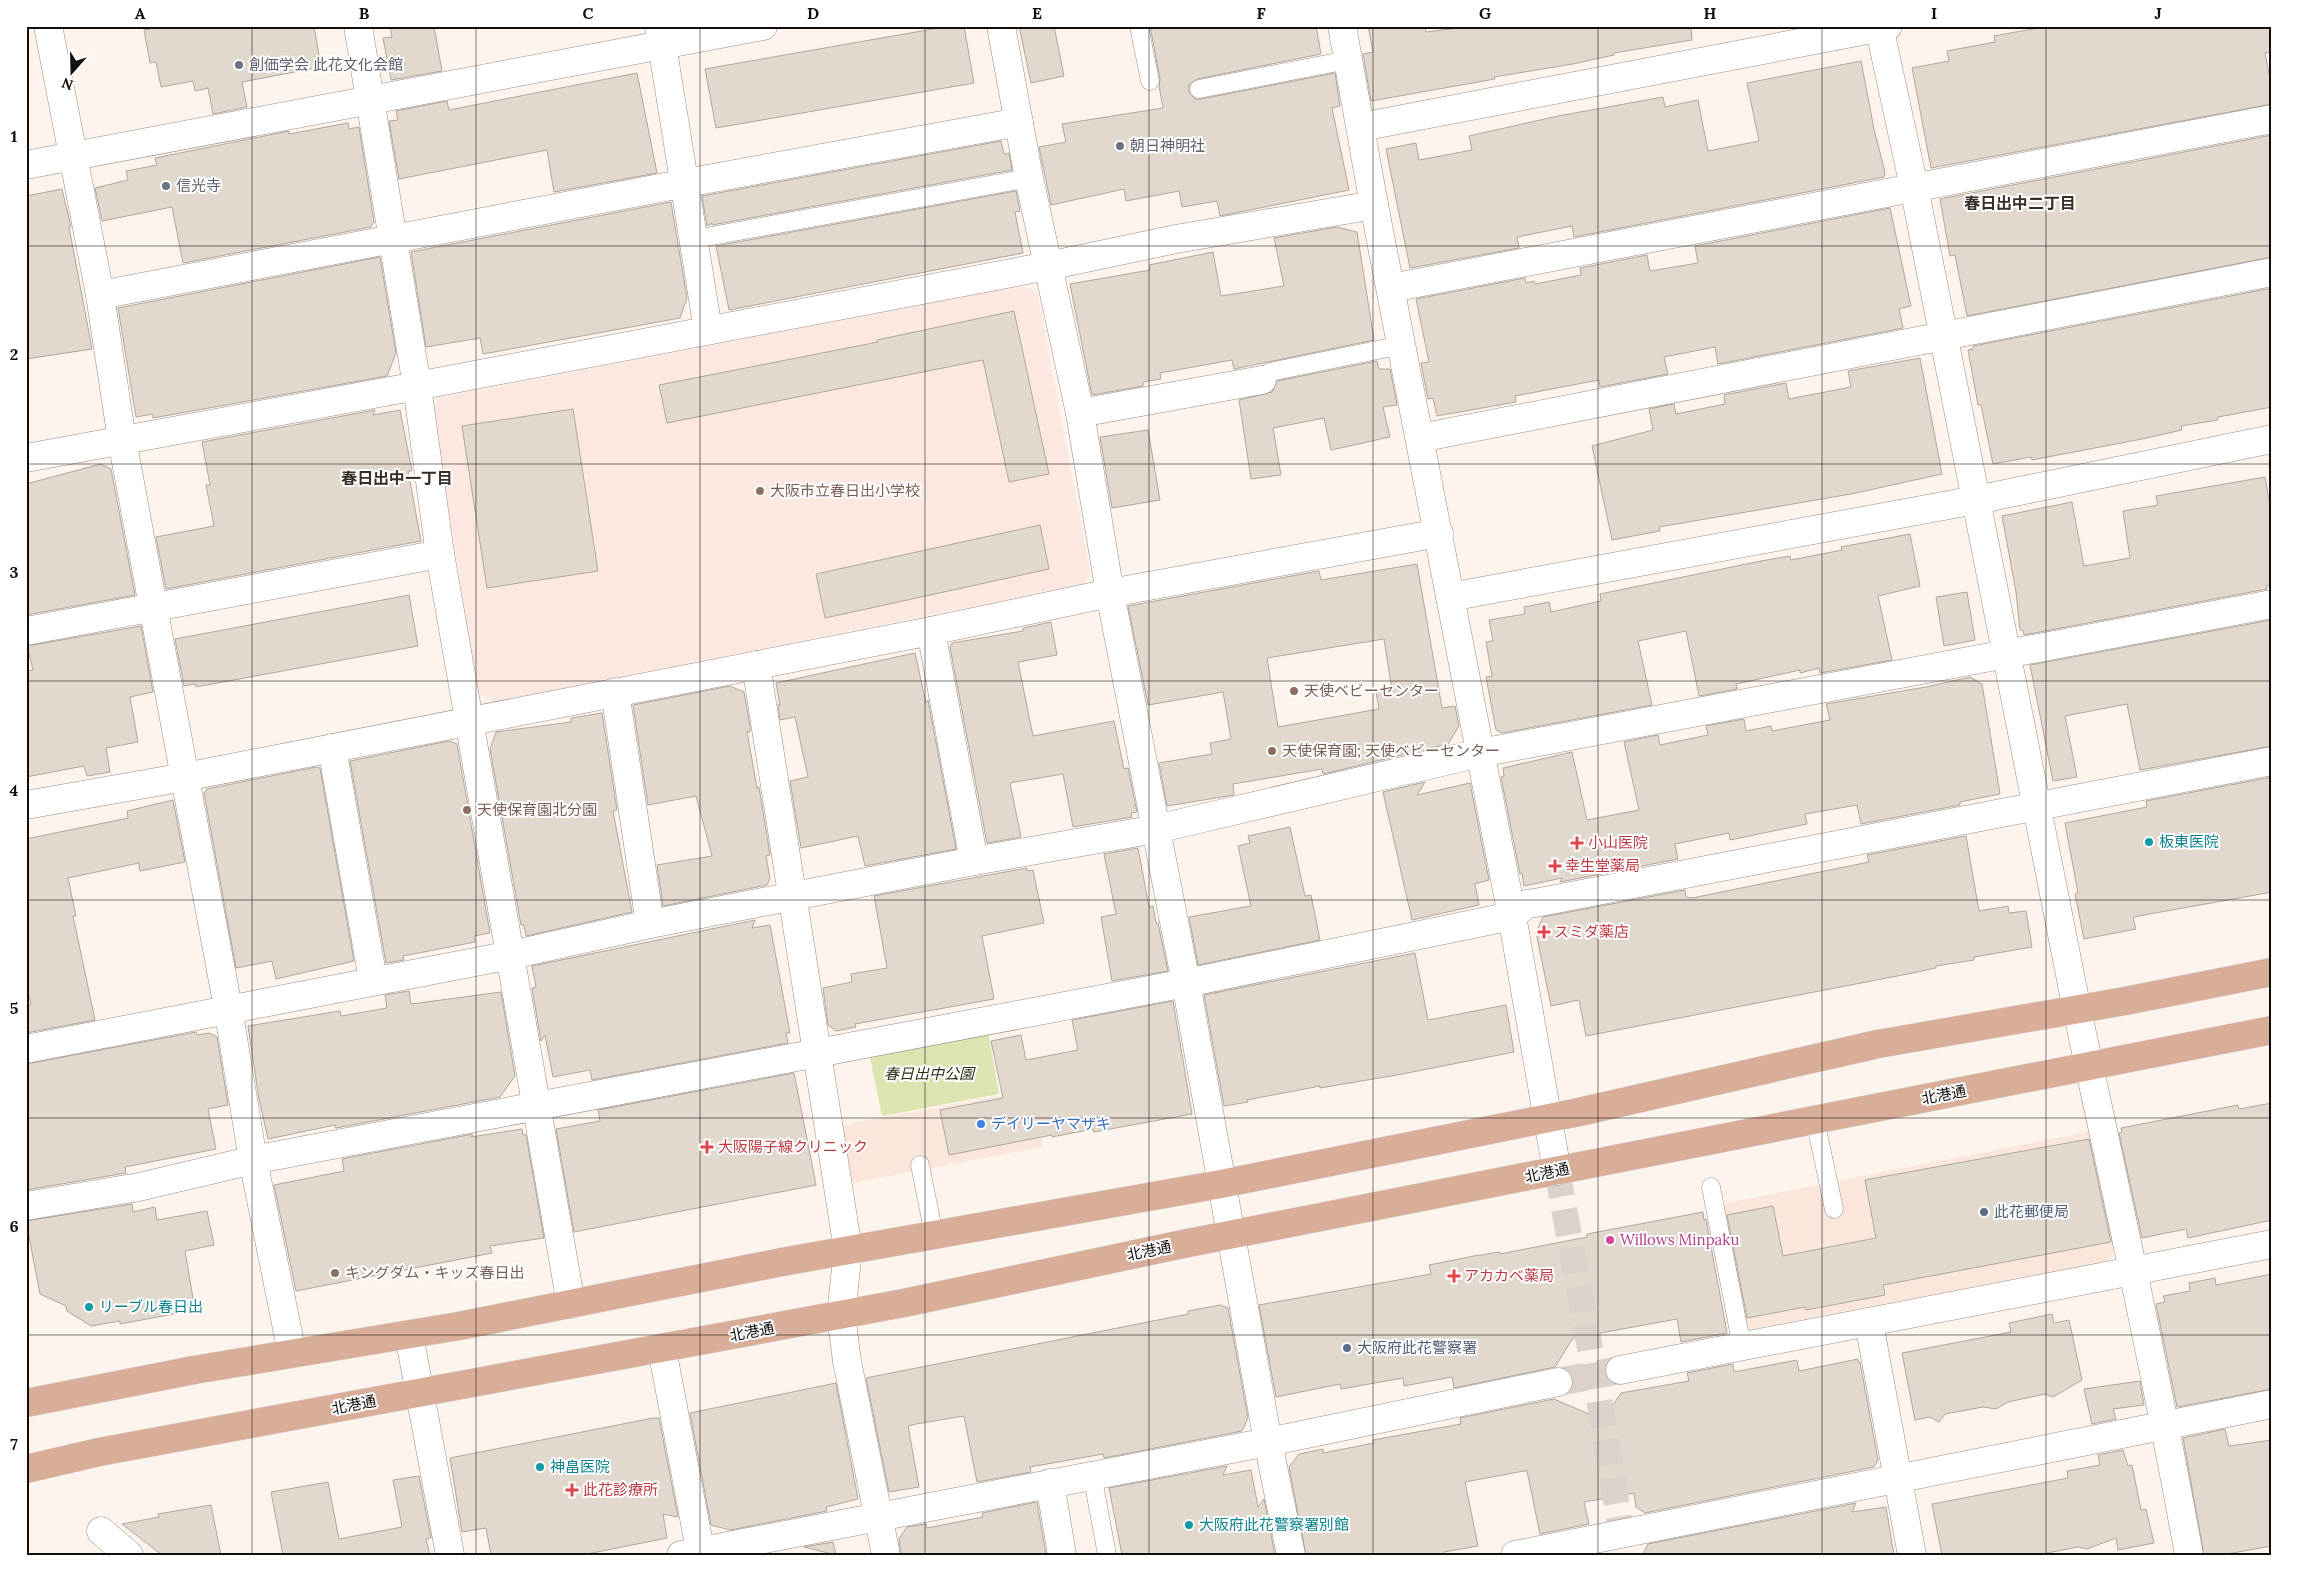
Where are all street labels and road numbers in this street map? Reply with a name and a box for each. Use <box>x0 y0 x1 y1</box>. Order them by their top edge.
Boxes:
street label: 北港通 <box>1920 1081 1968 1108</box>
street label: 北港通 <box>1523 1159 1571 1186</box>
street label: 北港通 <box>1125 1237 1173 1264</box>
street label: 北港通 <box>728 1318 776 1345</box>
street label: 北港通 <box>330 1391 378 1418</box>

